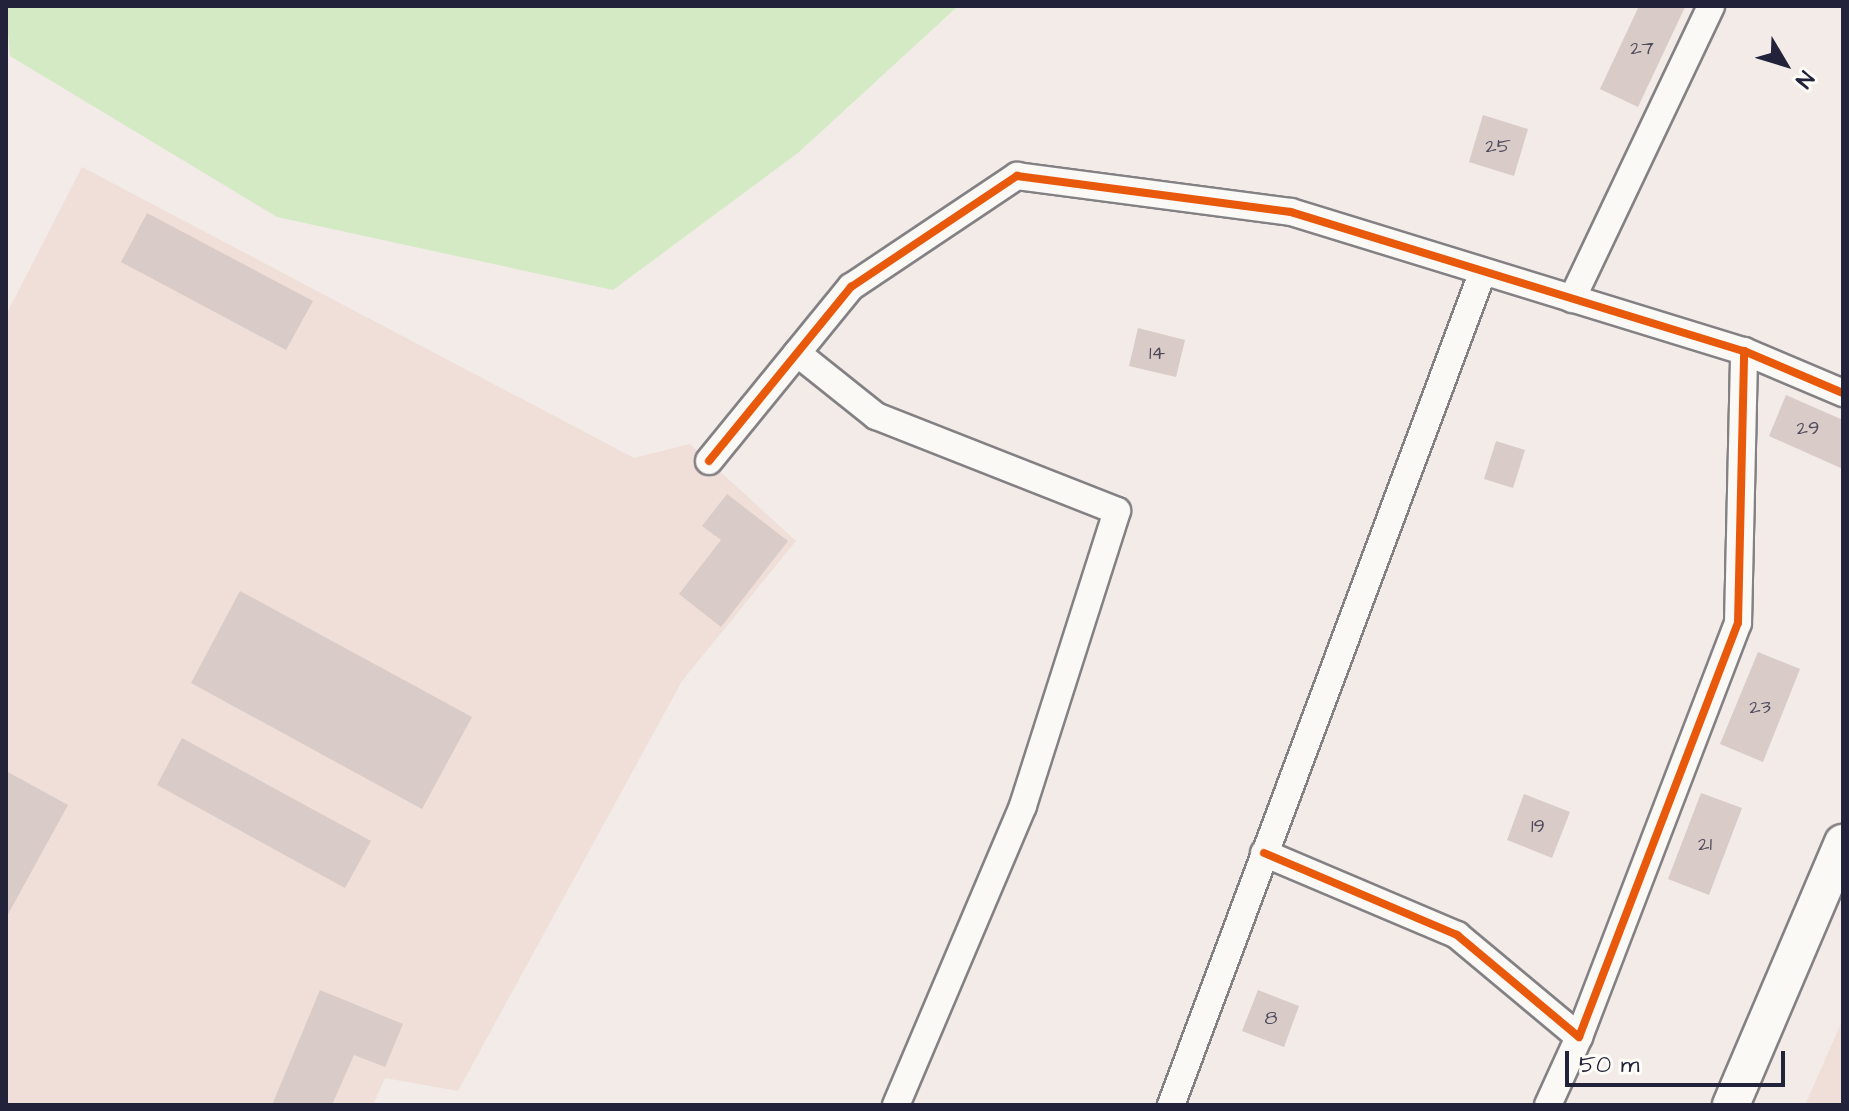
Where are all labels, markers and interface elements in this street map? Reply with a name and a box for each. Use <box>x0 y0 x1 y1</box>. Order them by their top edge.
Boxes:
north arrow <box>1745 24 1825 104</box>
house number: 27 <box>1630 36 1654 60</box>
text: N <box>1788 64 1821 94</box>
house number: 25 <box>1485 134 1511 158</box>
house number: 14 <box>1149 341 1165 365</box>
house number: 29 <box>1797 416 1819 440</box>
house number: 23 <box>1749 695 1771 719</box>
house number: 19 <box>1531 814 1545 838</box>
house number: 21 <box>1698 832 1712 856</box>
house number: 8 <box>1265 1006 1277 1030</box>
scale bar <box>1569 1035 1789 1085</box>
text: 50 m <box>1579 1048 1639 1082</box>

